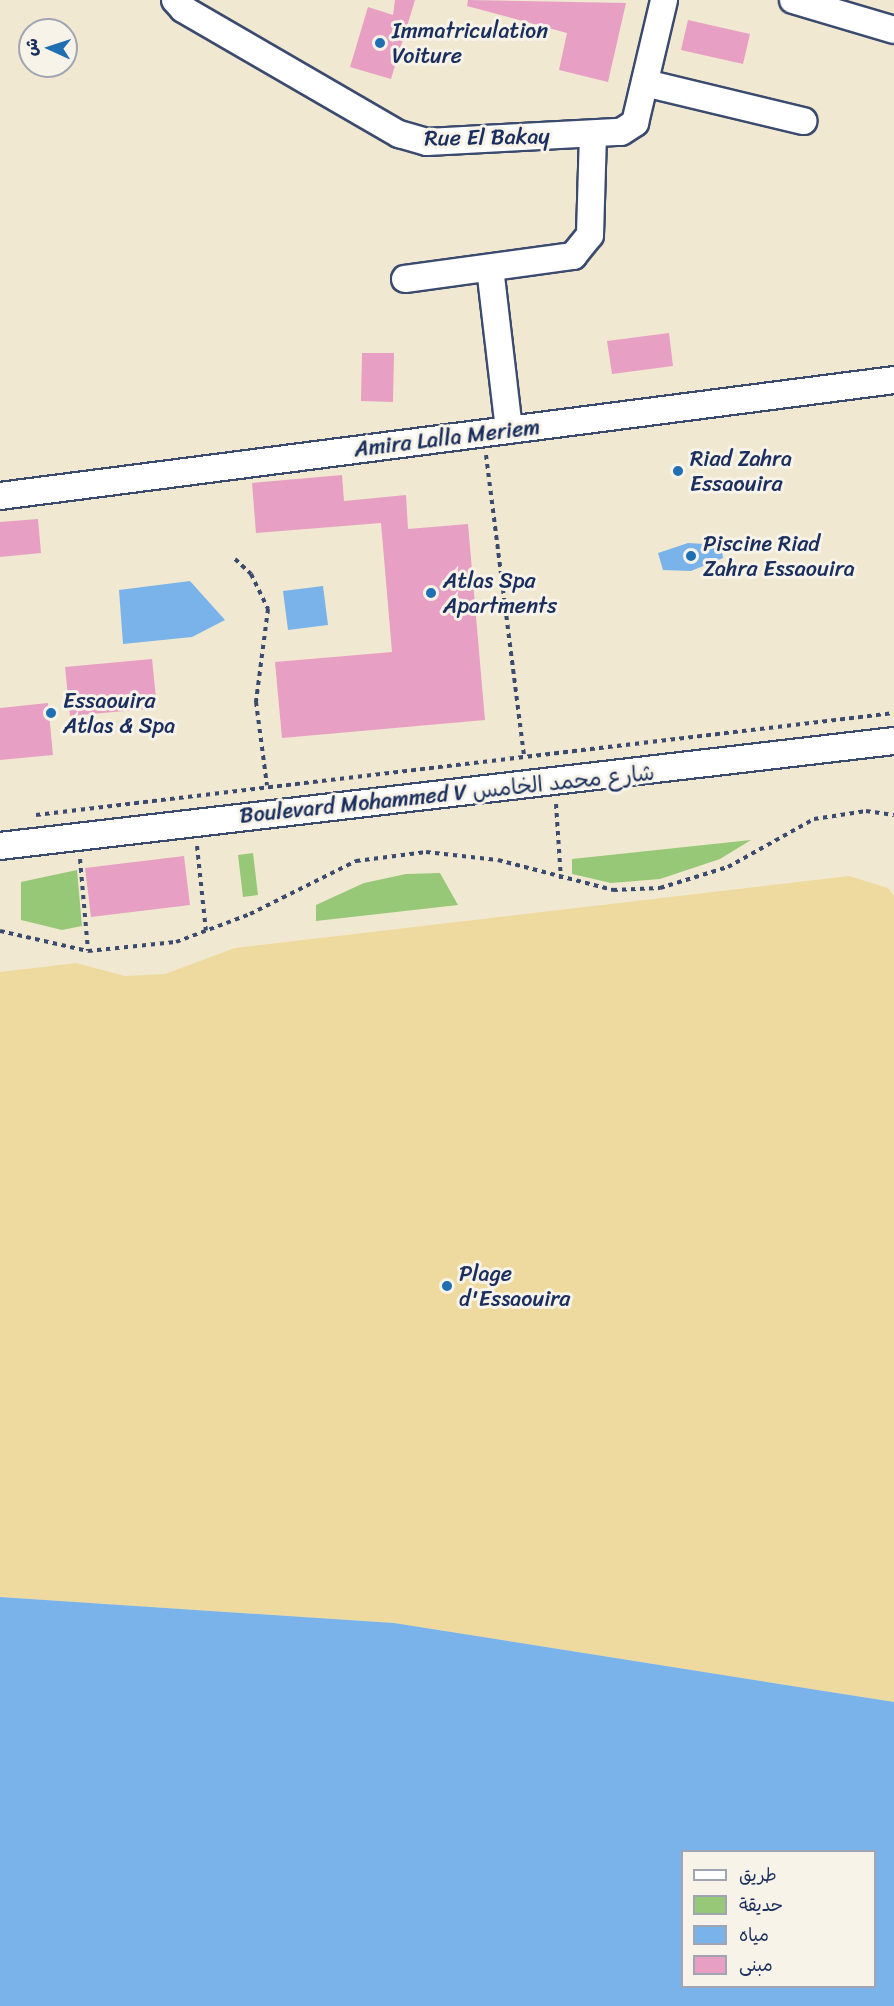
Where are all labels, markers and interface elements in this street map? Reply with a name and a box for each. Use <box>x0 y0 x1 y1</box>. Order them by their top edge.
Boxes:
place label: Immatriculation Voiture <box>392 17 548 68</box>
north arrow <box>18 18 78 78</box>
marker: Immatriculation Voiture <box>373 36 387 50</box>
text: ش <box>17 38 46 57</box>
street label: Rue El Bakay <box>424 123 550 151</box>
street label: Amira Lalla Meriem <box>353 414 541 462</box>
place label: Riad Zahra Essaouira <box>690 445 792 496</box>
marker: Riad Zahra Essaouira <box>671 464 685 478</box>
place label: Piscine Riad Zahra Essaouira <box>703 530 856 582</box>
marker: Piscine Riad Zahra Essaouira <box>684 549 698 563</box>
place label: Atlas Spa Apartments <box>443 567 557 618</box>
marker: Atlas Spa Apartments <box>424 586 438 600</box>
place label: Essaouira Atlas & Spa <box>63 687 175 738</box>
marker: Essaouira Atlas & Spa <box>44 706 58 720</box>
street label: Boulevard Mohammed V شارع محمد الخامس <box>239 759 655 829</box>
place label: Plage d'Essaouira <box>459 1260 570 1312</box>
marker: Plage d'Essaouira <box>440 1279 454 1293</box>
legend <box>681 1850 876 1988</box>
text: طريق <box>739 1859 777 1891</box>
text: حديقة <box>739 1889 783 1921</box>
text: مياه <box>739 1919 769 1951</box>
text: مبنى <box>739 1949 773 1981</box>

